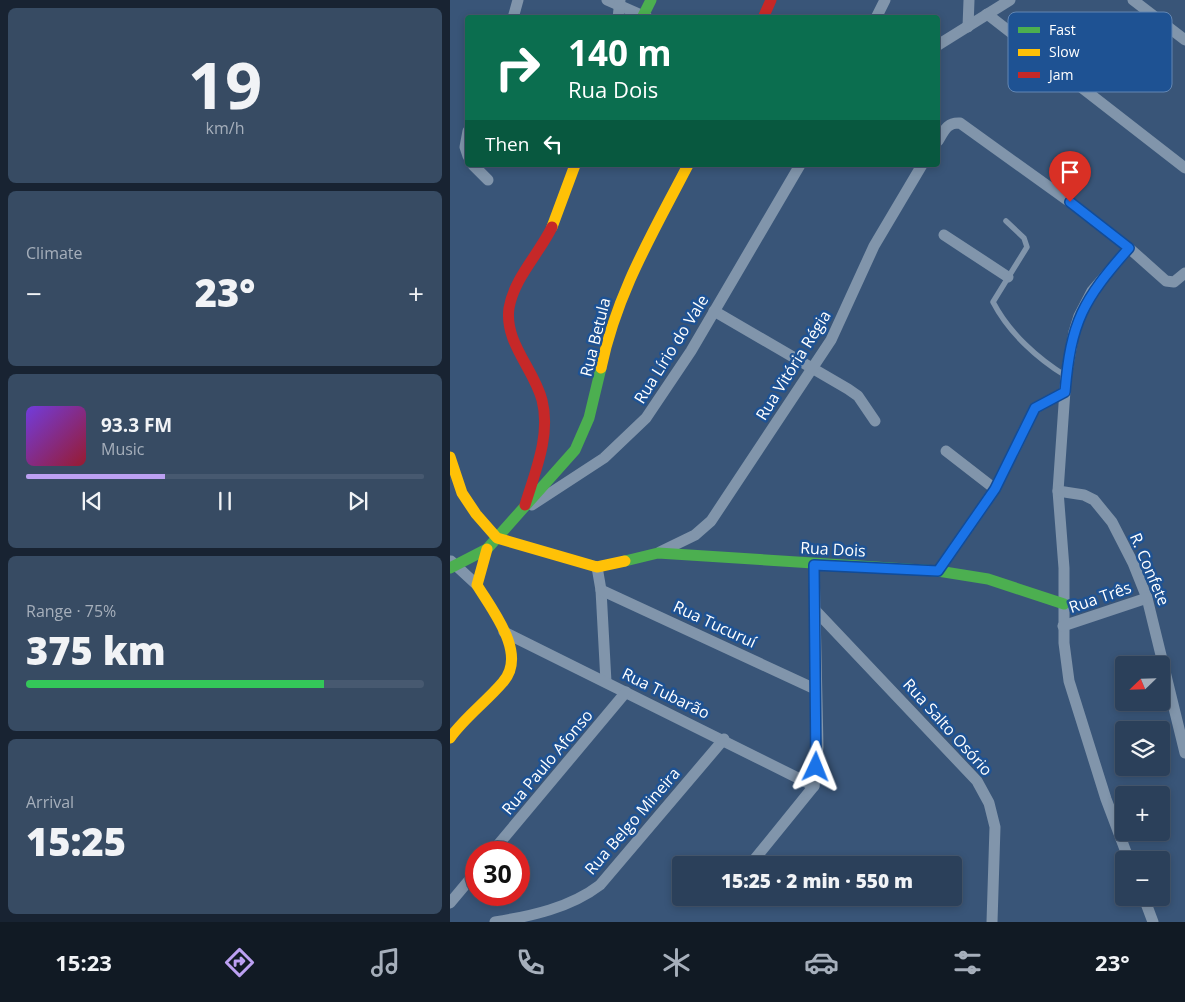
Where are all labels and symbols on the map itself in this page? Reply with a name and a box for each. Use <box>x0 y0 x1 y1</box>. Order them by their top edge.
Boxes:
legend <box>1008 12 1172 92</box>
text: Fast <box>1049 20 1076 39</box>
text: Slow <box>1049 42 1080 61</box>
text: Jam <box>1047 65 1074 84</box>
pin <box>1049 151 1091 202</box>
street label: Rua Lírio do Vale <box>629 290 713 408</box>
street label: Rua Betula <box>575 295 615 379</box>
street label: Rua Vitória Régia <box>750 306 836 424</box>
street label: R. Confete <box>1125 529 1175 609</box>
street label: Rua Dois <box>800 536 866 562</box>
street label: Rua Três <box>1066 576 1134 618</box>
street label: Rua Tucuruí <box>670 595 761 653</box>
north arrow <box>1115 656 1170 711</box>
street label: Rua Tubarão <box>618 662 714 724</box>
street label: Rua Salto Osório <box>898 674 998 780</box>
street label: Rua Paulo Afonso <box>496 705 598 819</box>
position arrow <box>789 740 841 792</box>
street label: Rua Belgo Mineira <box>579 763 685 879</box>
speed limit sign: 30 <box>465 841 530 906</box>

